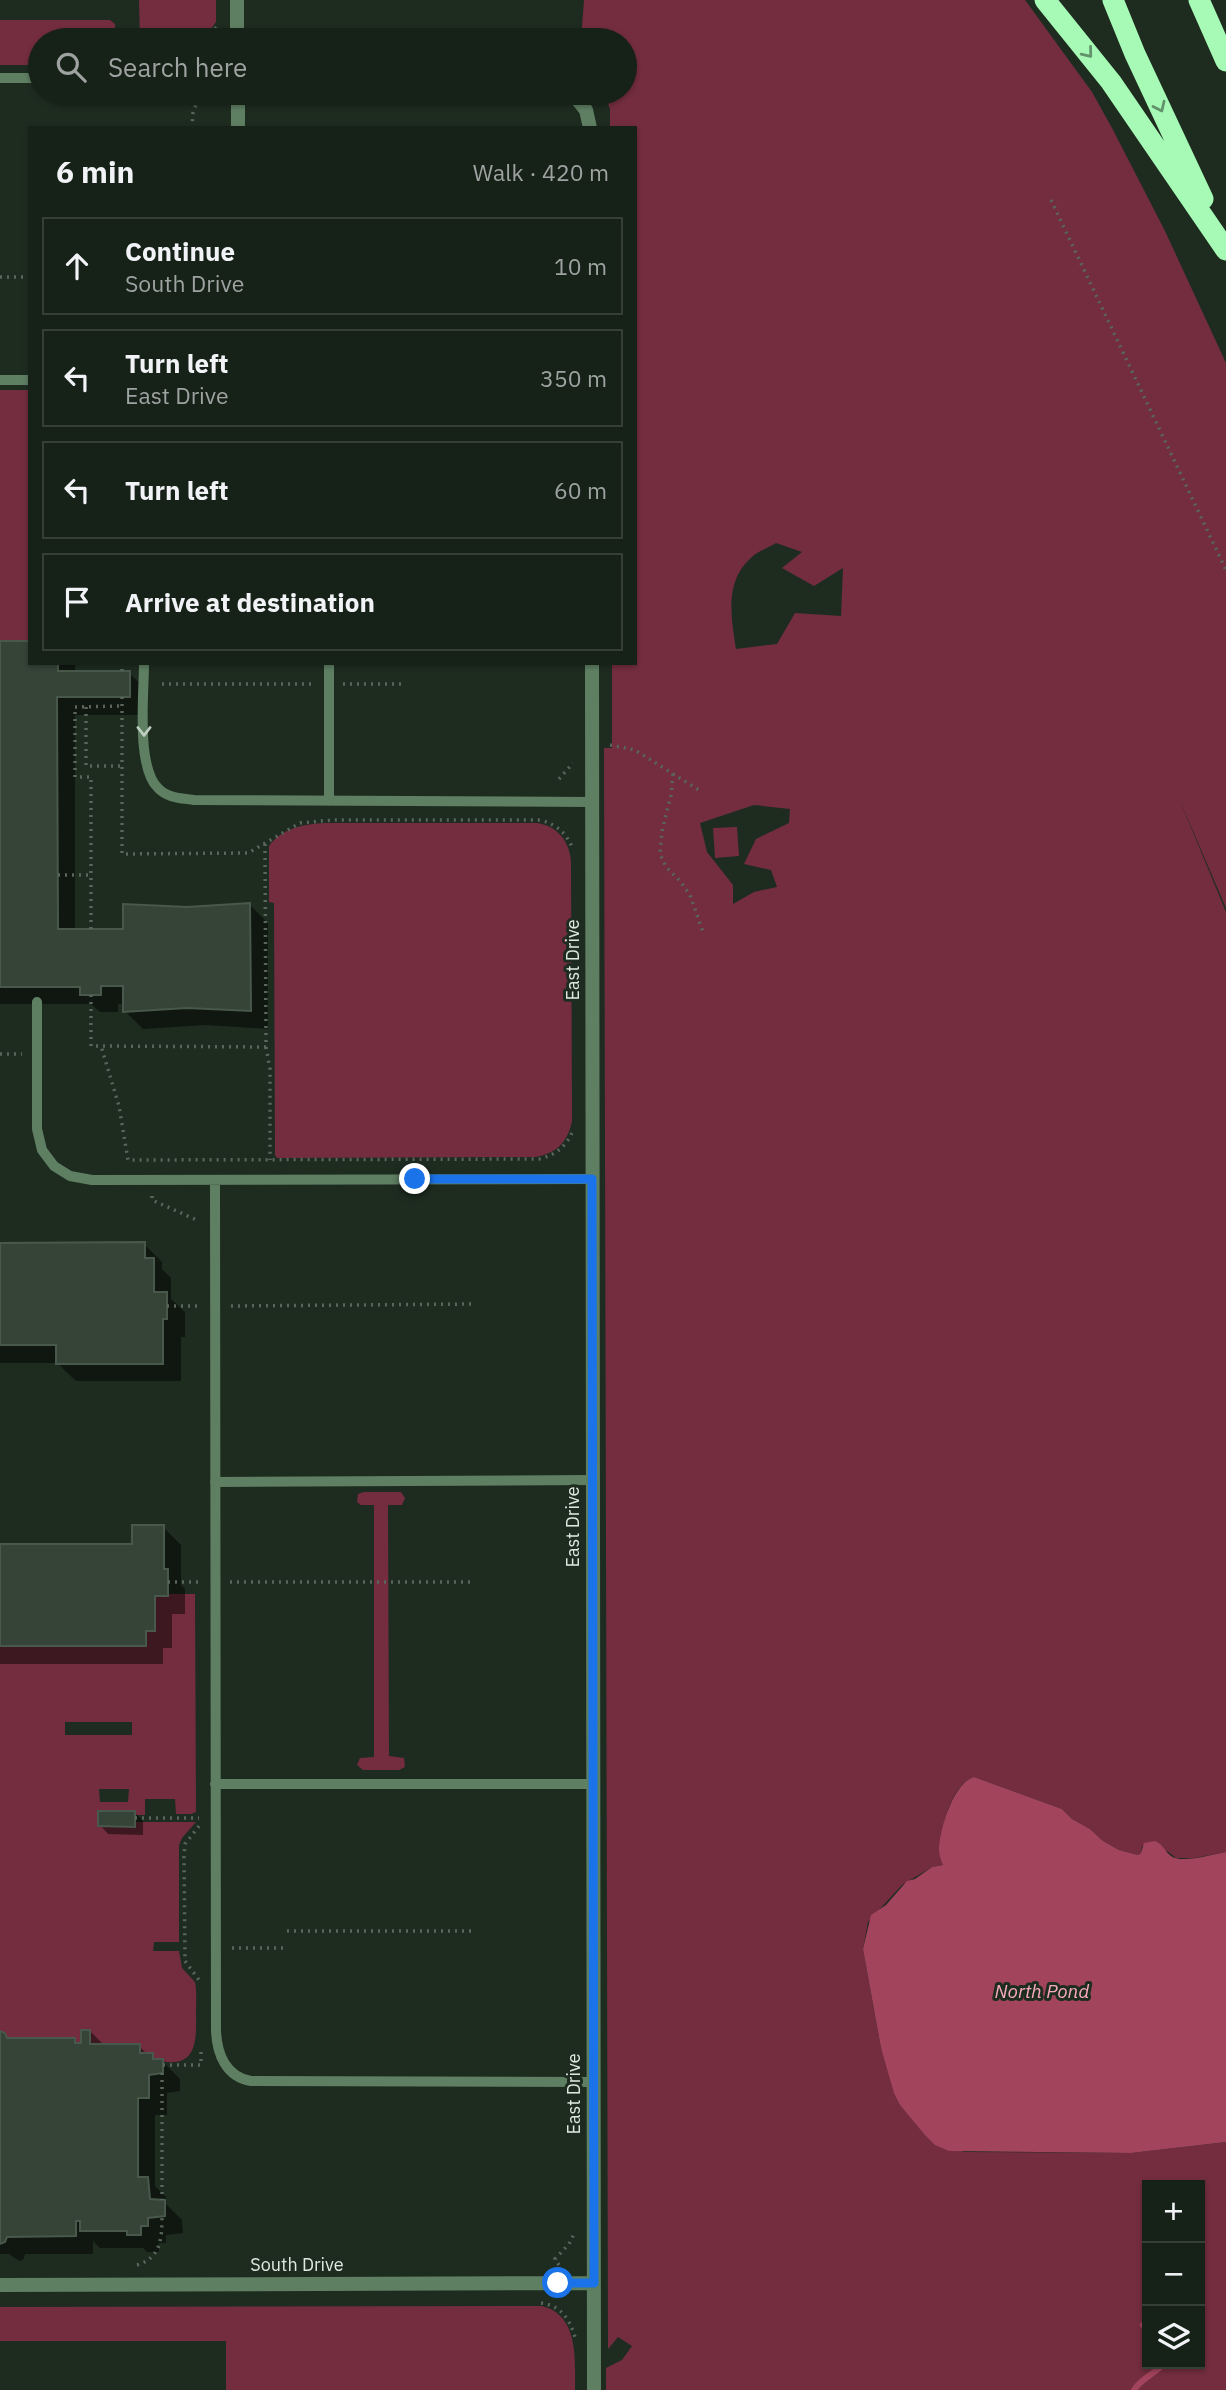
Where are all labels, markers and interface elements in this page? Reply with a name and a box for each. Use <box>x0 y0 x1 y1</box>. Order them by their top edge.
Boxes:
search box <box>28 28 637 105</box>
one-way arrow <box>1080 45 1092 58</box>
icon: search <box>52 48 90 86</box>
text: Search here <box>108 50 247 84</box>
one-way arrow <box>1152 100 1166 113</box>
text: 6 min <box>56 152 134 191</box>
text: Walk · 420 m <box>473 157 609 187</box>
text: Continue <box>125 234 235 268</box>
icon: ahead <box>58 247 96 285</box>
text: 10 m <box>554 251 607 281</box>
text: South Drive <box>125 268 244 298</box>
text: Turn left <box>125 346 228 380</box>
icon: left <box>58 359 96 397</box>
text: 350 m <box>540 363 607 393</box>
text: East Drive <box>125 380 229 410</box>
icon: left <box>58 471 96 509</box>
text: Turn left <box>125 473 228 507</box>
text: 60 m <box>554 475 607 505</box>
icon: arrive <box>58 583 96 621</box>
text: Arrive at destination <box>125 585 375 619</box>
one-way arrow <box>136 727 152 737</box>
street label: East Drive <box>561 919 584 1001</box>
route end <box>399 1163 430 1194</box>
street label: East Drive <box>561 1486 584 1568</box>
water label: North Pond <box>995 1979 1090 2003</box>
street label: East Drive <box>562 2053 585 2135</box>
map controls <box>1142 2180 1205 2369</box>
button: + <box>1142 2180 1205 2243</box>
button: − <box>1142 2243 1205 2306</box>
street label: South Drive <box>250 2253 344 2276</box>
route start <box>542 2267 573 2298</box>
button: layers <box>1142 2306 1205 2369</box>

